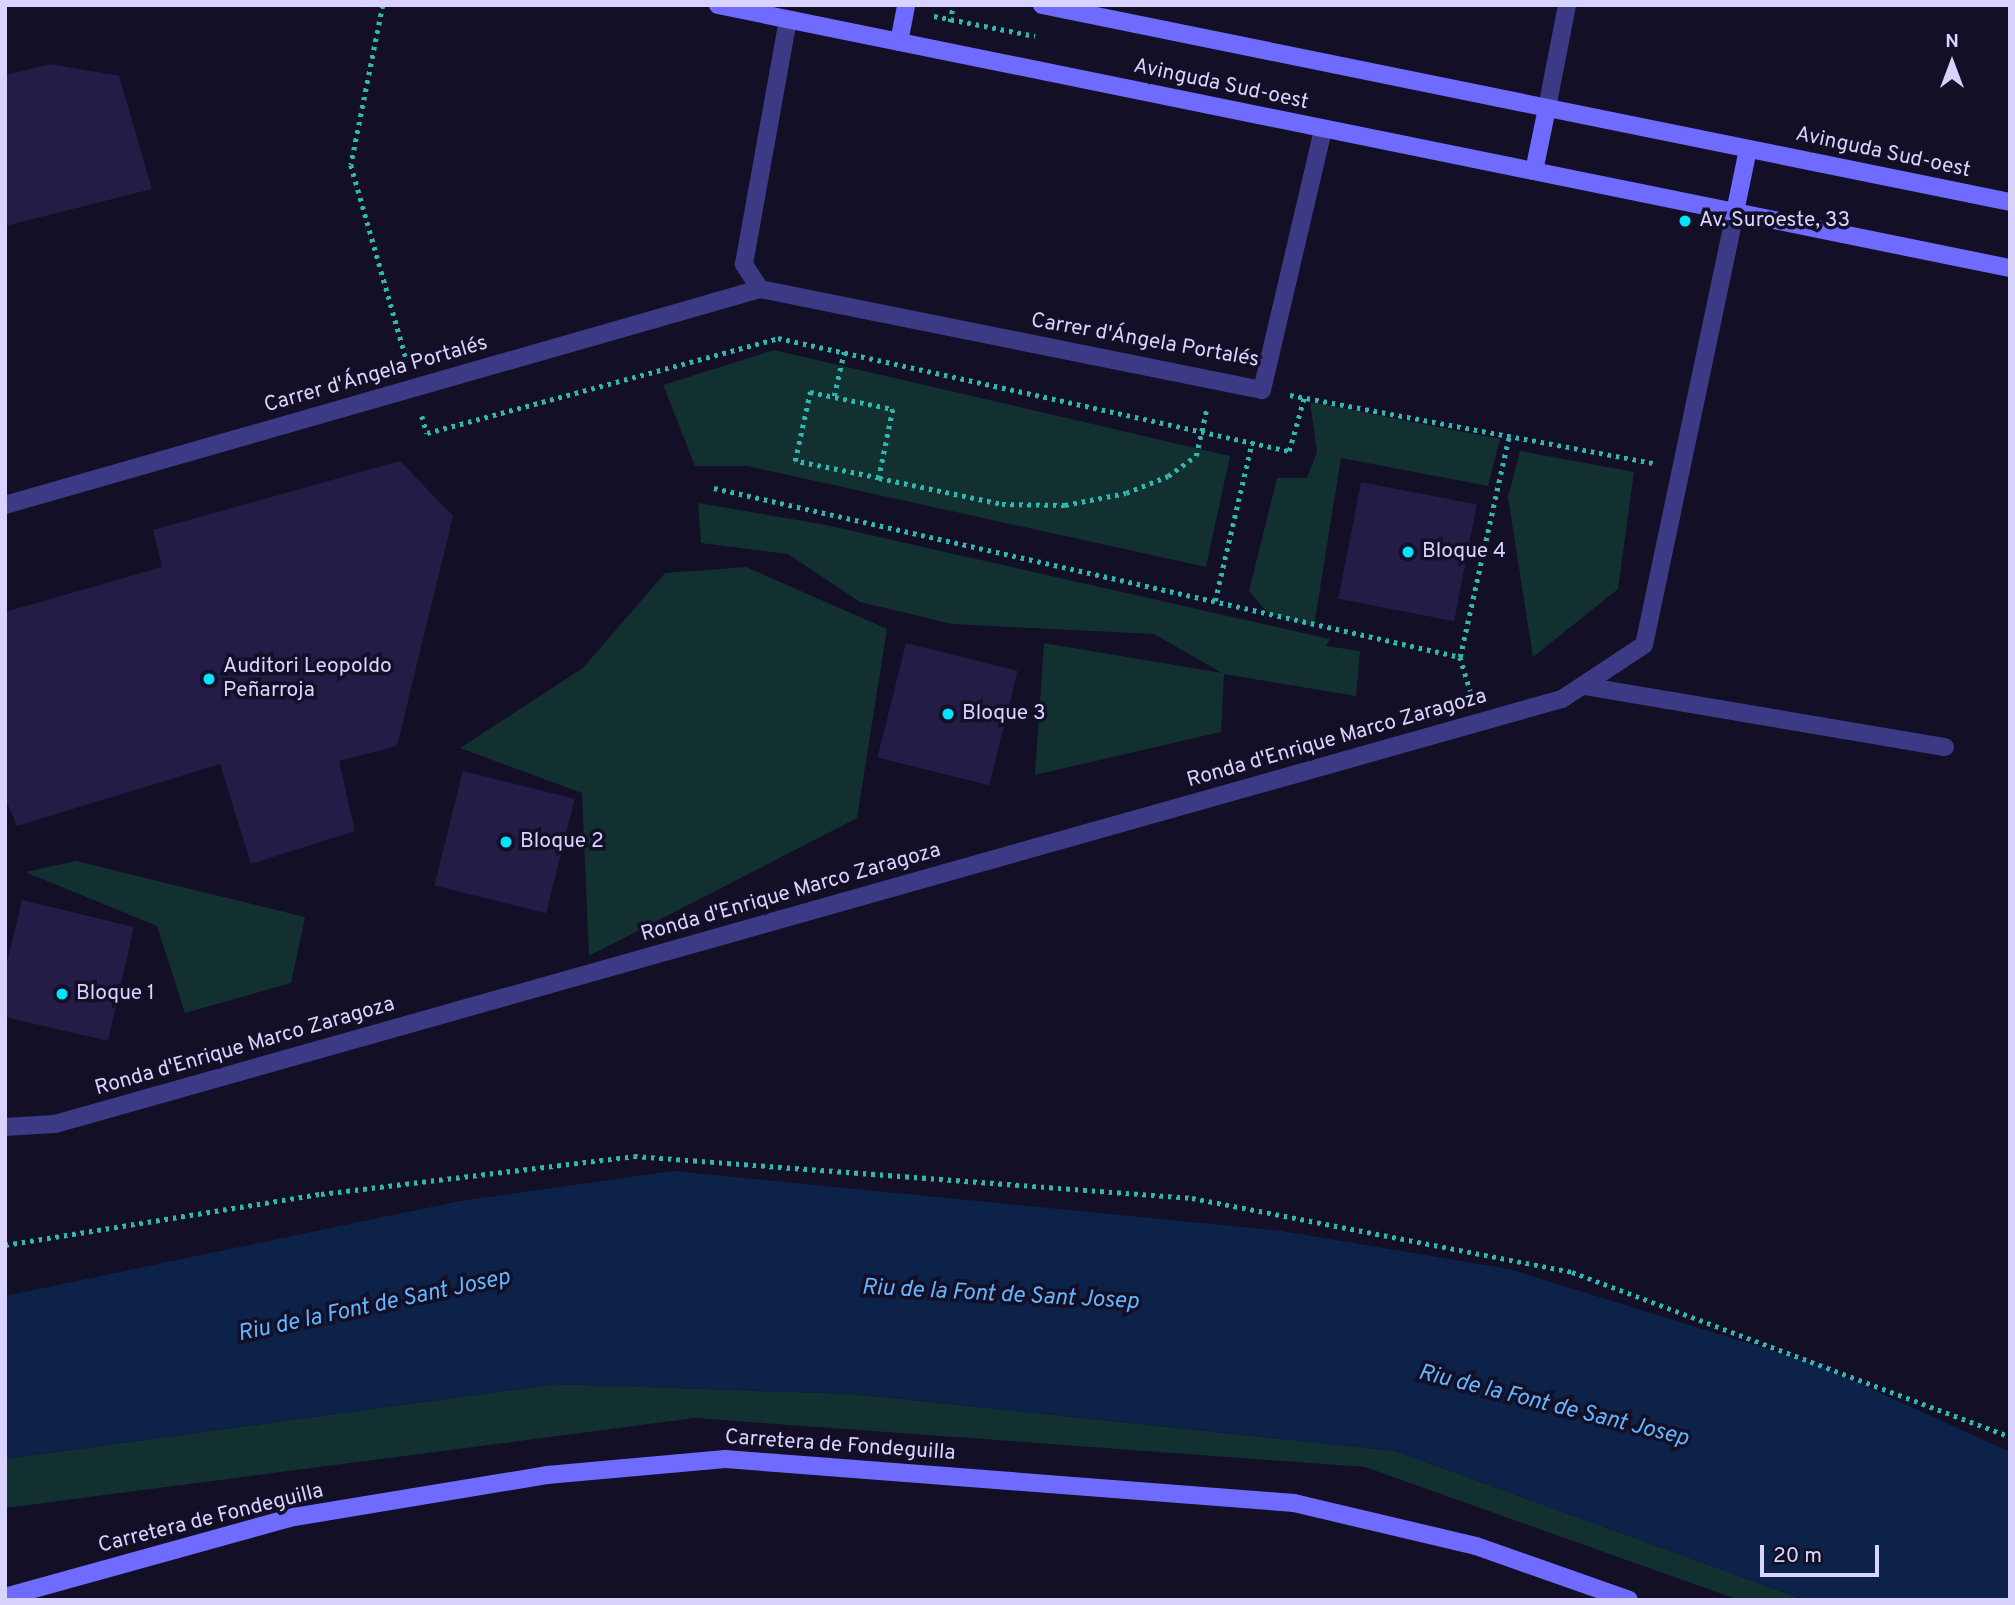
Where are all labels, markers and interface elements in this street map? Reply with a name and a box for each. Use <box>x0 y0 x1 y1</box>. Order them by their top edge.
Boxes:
north arrow <box>1917 28 1987 98</box>
text: N <box>1945 30 1959 54</box>
street label: Avinguda Sud-oest <box>1131 54 1311 116</box>
street label: Avinguda Sud-oest <box>1793 122 1973 184</box>
place label: Av. Suroeste, 33 <box>1699 208 1850 234</box>
marker: Av. Suroeste, 33 <box>1677 213 1693 229</box>
street label: Carrer d'Ángela Portalés <box>1029 309 1261 373</box>
street label: Carrer d'Ángela Portalés <box>261 331 491 419</box>
place label: Bloque 4 <box>1422 539 1506 565</box>
marker: Bloque 4 <box>1400 544 1416 560</box>
place label: Auditori Leopoldo Peñarroja <box>223 654 392 704</box>
marker: Auditori Leopoldo Peñarroja <box>201 671 217 687</box>
street label: Ronda d'Enrique Marco Zaragoza <box>1184 684 1490 794</box>
place label: Bloque 3 <box>962 701 1046 727</box>
marker: Bloque 3 <box>940 706 956 722</box>
place label: Bloque 2 <box>520 829 604 855</box>
marker: Bloque 2 <box>498 834 514 850</box>
street label: Ronda d'Enrique Marco Zaragoza <box>638 838 944 948</box>
place label: Bloque 1 <box>76 981 155 1007</box>
marker: Bloque 1 <box>54 986 70 1002</box>
street label: Ronda d'Enrique Marco Zaragoza <box>92 992 398 1102</box>
water label: Riu de la Font de Sant Josep <box>235 1265 513 1349</box>
water label: Riu de la Font de Sant Josep <box>861 1275 1139 1317</box>
water label: Riu de la Font de Sant Josep <box>1415 1360 1691 1454</box>
street label: Carretera de Fondeguilla <box>724 1425 956 1467</box>
street label: Carretera de Fondeguilla <box>96 1479 326 1559</box>
scale bar <box>1763 1532 1882 1576</box>
text: 20 m <box>1773 1543 1822 1570</box>

